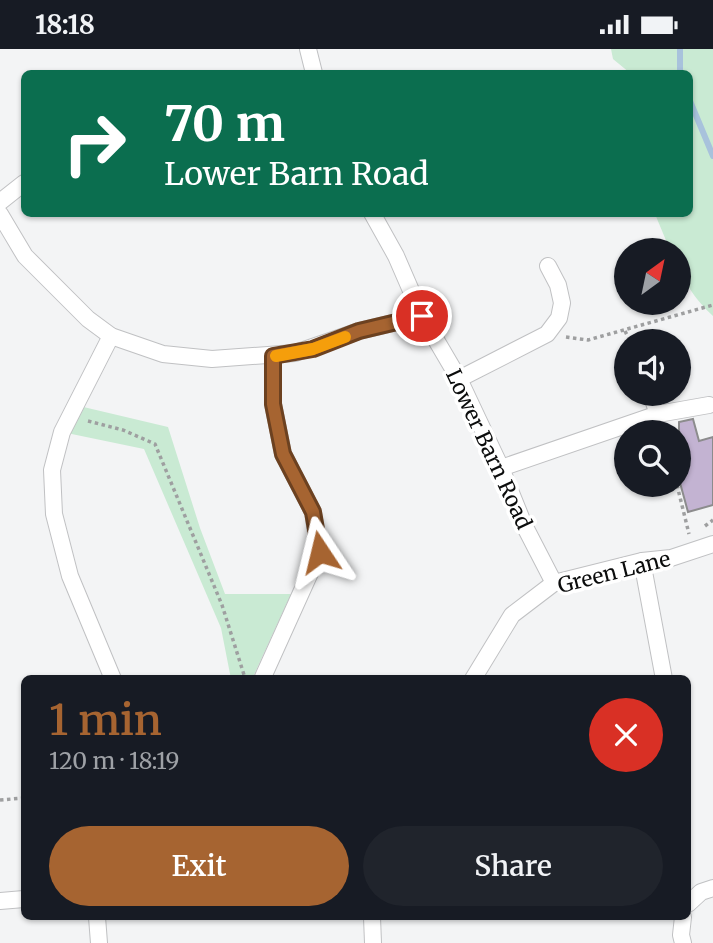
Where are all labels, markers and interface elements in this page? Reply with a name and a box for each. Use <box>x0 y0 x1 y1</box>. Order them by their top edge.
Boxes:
text: 18:18 <box>35 8 95 41</box>
text: 70 m <box>164 93 285 154</box>
icon: right <box>49 98 140 189</box>
text: Lower Barn Road <box>164 154 429 194</box>
north arrow <box>614 238 691 315</box>
map controls <box>614 238 691 497</box>
pin <box>392 286 452 346</box>
icon: arrive <box>403 297 441 335</box>
button: sound <box>614 329 691 406</box>
street label: Lower Barn Road <box>440 365 538 534</box>
button: search <box>614 420 691 497</box>
position arrow <box>283 515 357 589</box>
street label: Green Lane <box>555 545 673 599</box>
text: 1 min <box>49 694 162 746</box>
button: close <box>589 698 663 772</box>
text: 120 m · 18:19 <box>49 746 180 775</box>
button: Exit <box>49 826 349 906</box>
button: Share <box>363 826 663 906</box>

